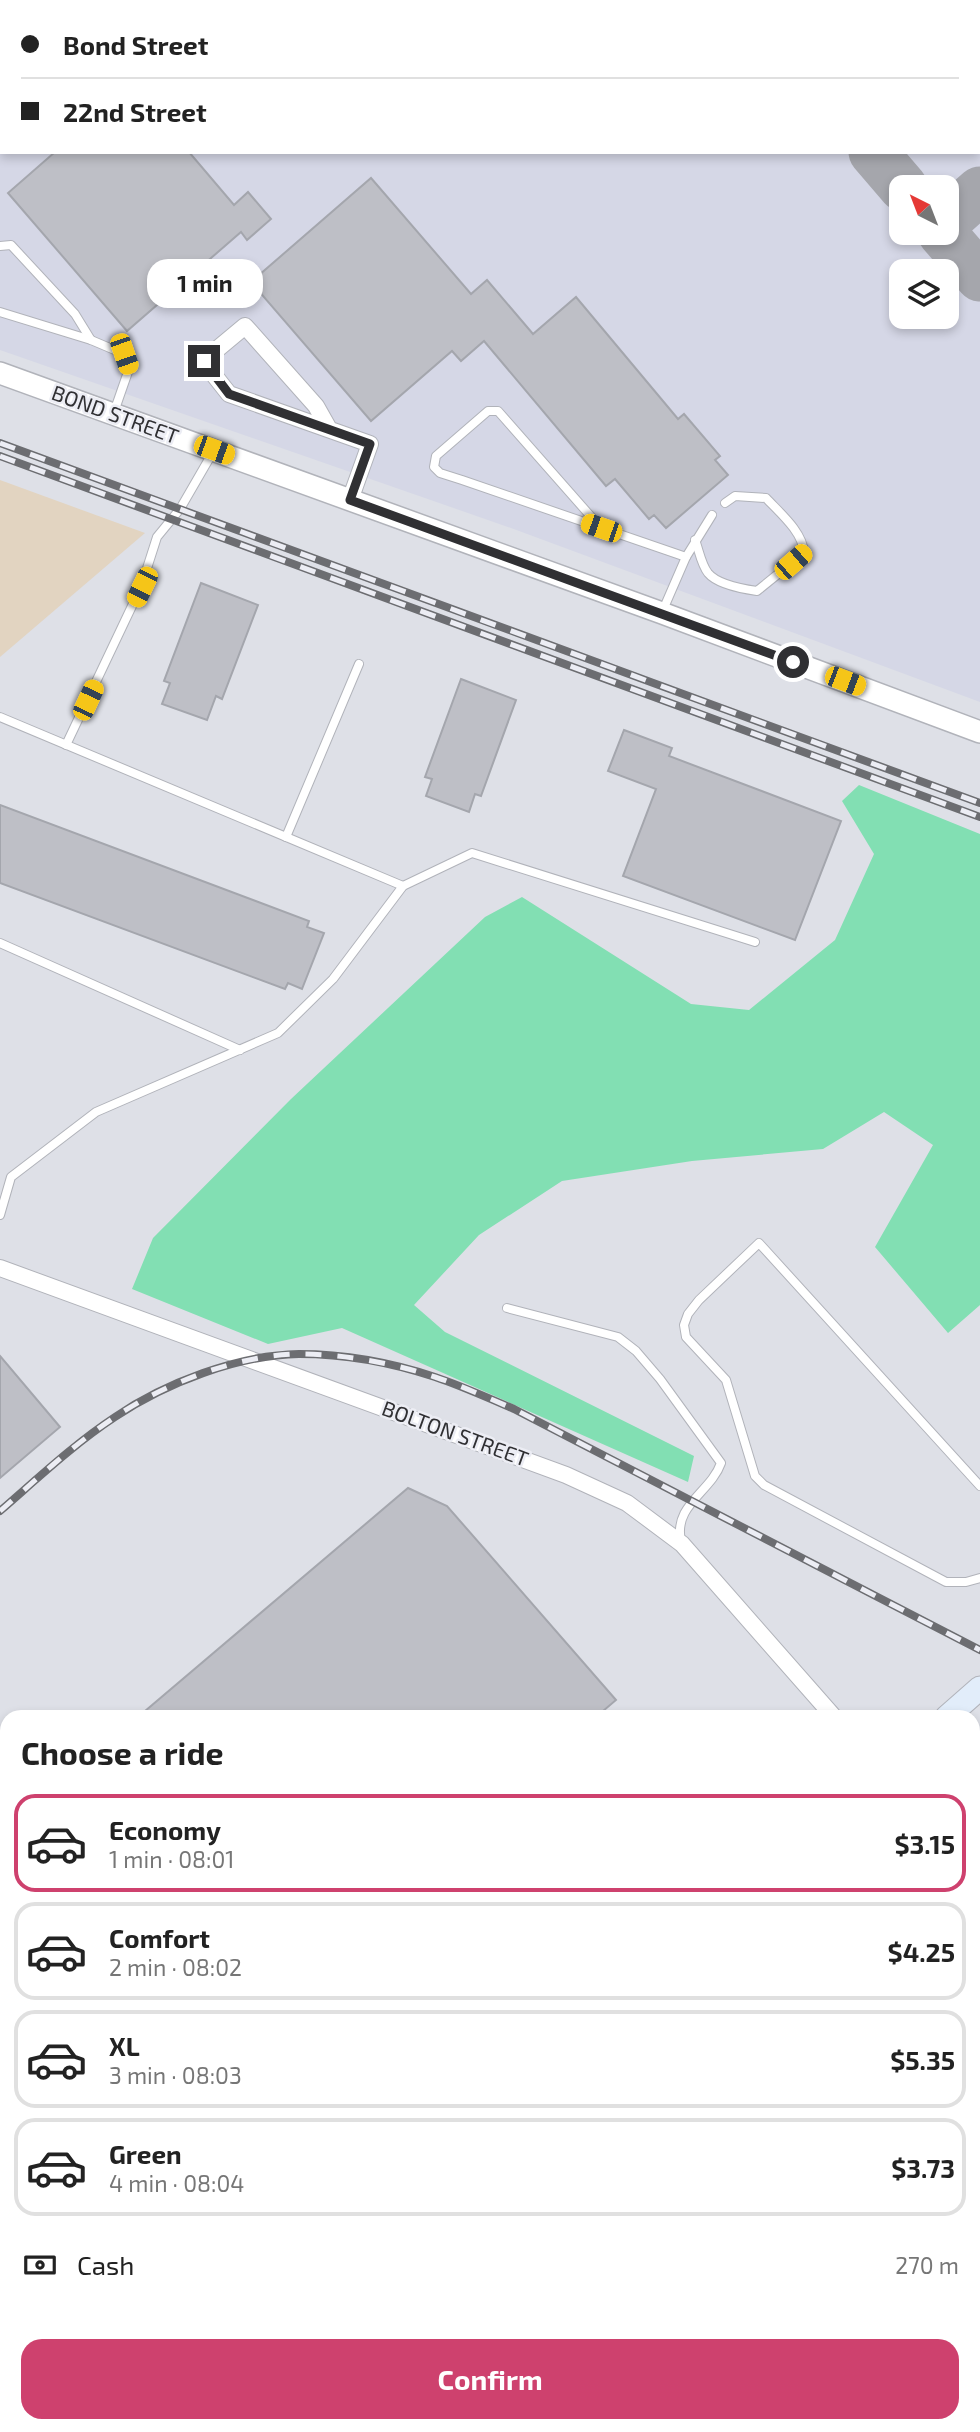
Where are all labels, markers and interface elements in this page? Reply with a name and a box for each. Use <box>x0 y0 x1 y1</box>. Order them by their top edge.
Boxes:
text: Bond Street <box>63 29 208 60</box>
text: 22nd Street <box>63 96 207 127</box>
north arrow <box>889 175 959 245</box>
map controls <box>889 175 959 329</box>
button: layers <box>889 259 959 329</box>
callout: 1 min <box>146 260 262 308</box>
text: 1 min <box>177 269 233 297</box>
car <box>108 331 141 377</box>
route end <box>188 345 220 377</box>
street label: BOND STREET <box>49 379 182 448</box>
car <box>191 433 238 467</box>
car <box>578 511 625 545</box>
car <box>771 540 816 584</box>
car <box>124 564 161 610</box>
route start <box>777 646 809 678</box>
car <box>822 664 869 698</box>
car <box>70 677 107 723</box>
street label: BOLTON STREET <box>379 1395 532 1471</box>
text: Choose a ride <box>21 1733 224 1771</box>
icon: car <box>25 1812 88 1875</box>
text: Economy <box>109 1814 221 1845</box>
text: $3.15 <box>894 1828 955 1859</box>
text: 1 min · 08:01 <box>109 1845 234 1873</box>
icon: car <box>25 1920 88 1983</box>
text: Comfort <box>109 1922 210 1953</box>
text: $4.25 <box>888 1936 955 1967</box>
text: 2 min · 08:02 <box>109 1953 242 1981</box>
icon: car <box>25 2028 88 2091</box>
text: XL <box>109 2030 140 2061</box>
text: $5.35 <box>890 2044 955 2075</box>
text: 3 min · 08:03 <box>109 2061 242 2089</box>
icon: car <box>25 2136 88 2199</box>
text: Green <box>109 2138 182 2169</box>
text: $3.73 <box>891 2152 955 2183</box>
text: 4 min · 08:04 <box>109 2169 244 2197</box>
icon: cash <box>21 2246 59 2284</box>
text: Cash <box>77 2249 134 2280</box>
text: 270 m <box>895 2251 959 2279</box>
button: Confirm <box>21 2339 959 2419</box>

